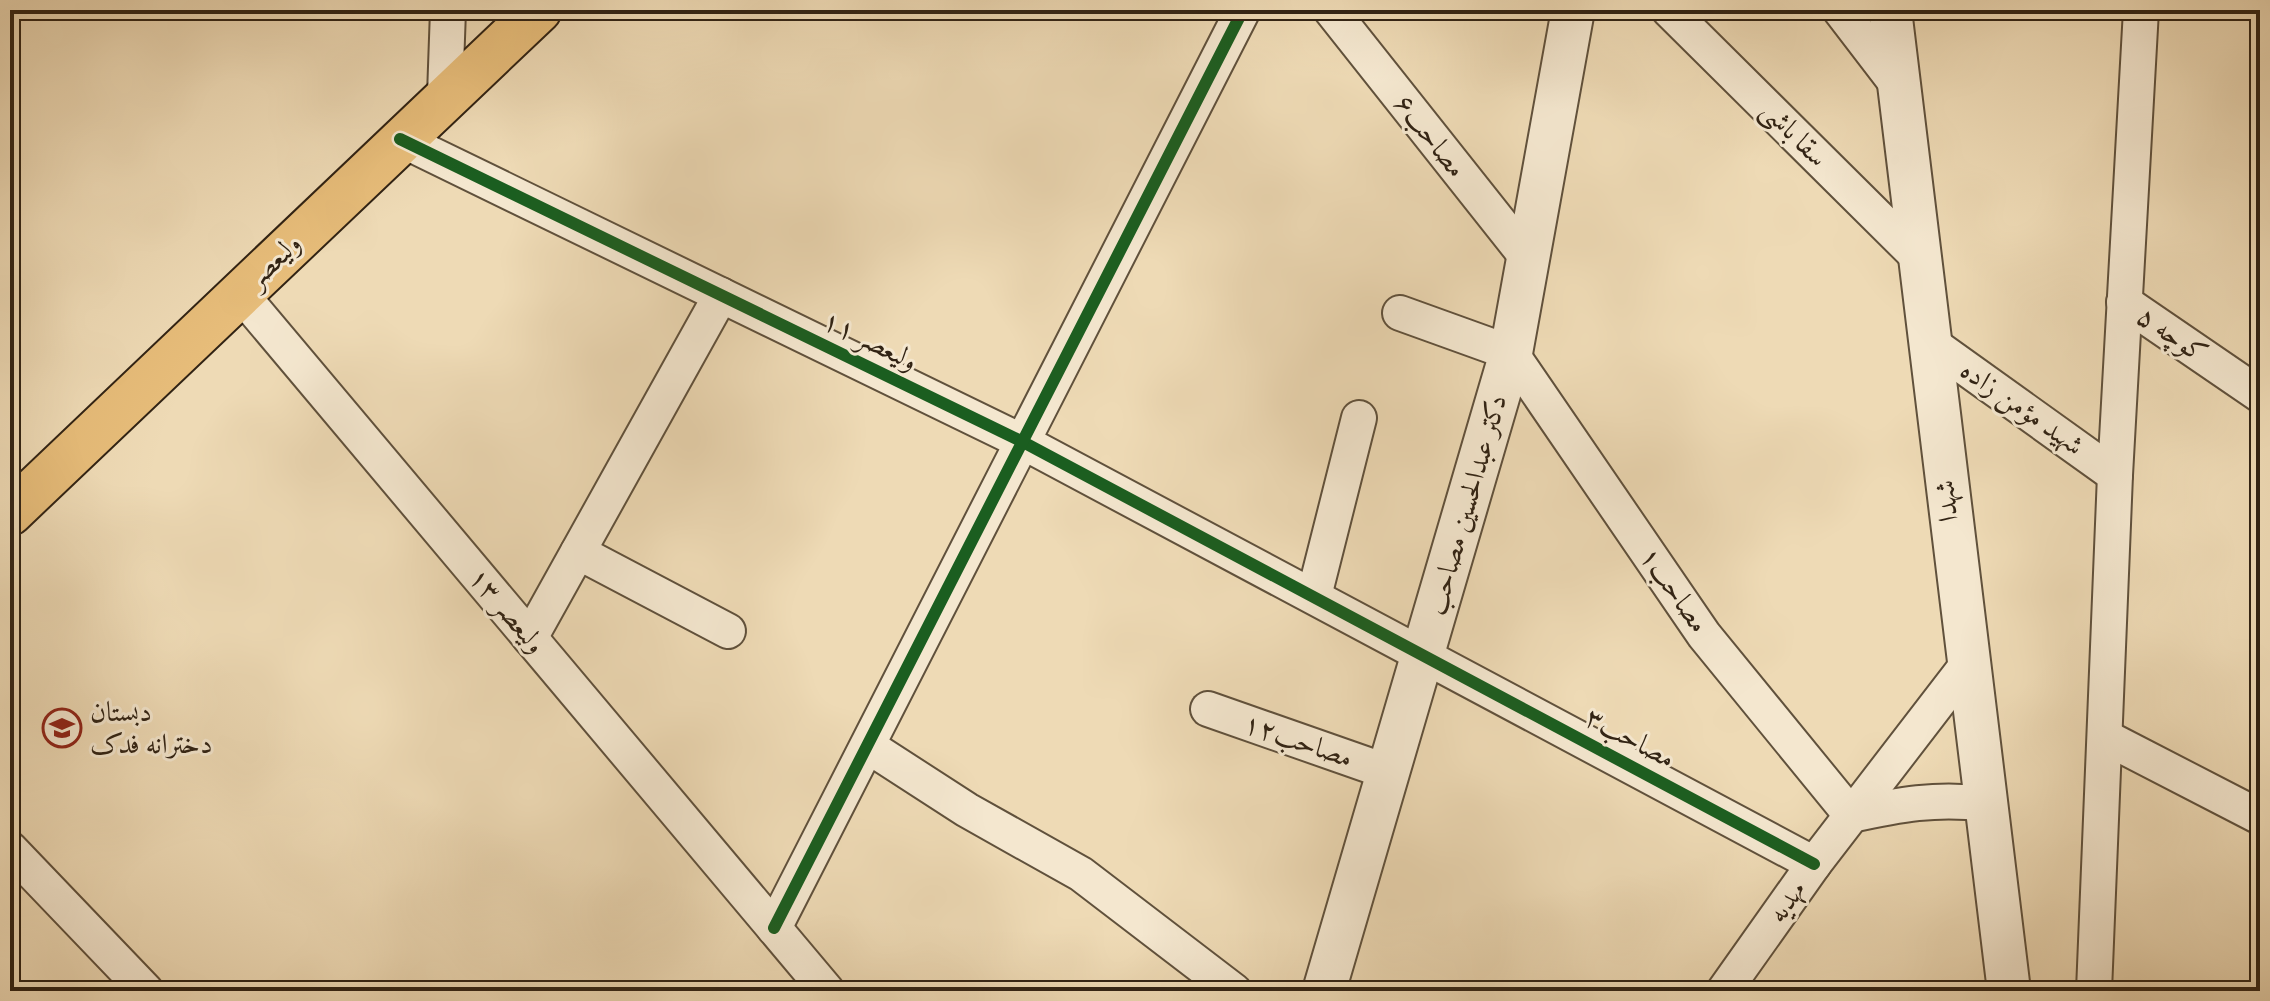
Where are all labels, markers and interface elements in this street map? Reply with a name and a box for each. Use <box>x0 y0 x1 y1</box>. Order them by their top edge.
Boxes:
street label: مصاحب۶ <box>1386 87 1474 185</box>
street label: سقا باشی <box>1752 93 1835 176</box>
street label: ولیعصر <box>237 227 309 298</box>
street label: کوچه ۵ <box>2129 299 2214 372</box>
street label: ولیعصر ۱۱ <box>817 303 923 379</box>
street label: شهید مؤمن زاده <box>1953 353 2091 463</box>
street label: دکتر عبدالحسین مصاحب <box>1419 391 1515 619</box>
street label: شهدا <box>1927 478 1967 524</box>
street label: مصاحب۱ <box>1632 540 1716 640</box>
street label: ولیعصر ۱۳ <box>461 561 553 661</box>
place label: دبستان دخترانه فدک <box>90 695 213 762</box>
street label: مصاحب۳ <box>1579 700 1681 776</box>
street label: مصاحب۱۲ <box>1239 706 1357 776</box>
school or university icon: دبستان دخترانه فدک <box>41 707 83 749</box>
street label: مهدیه <box>1760 874 1814 930</box>

